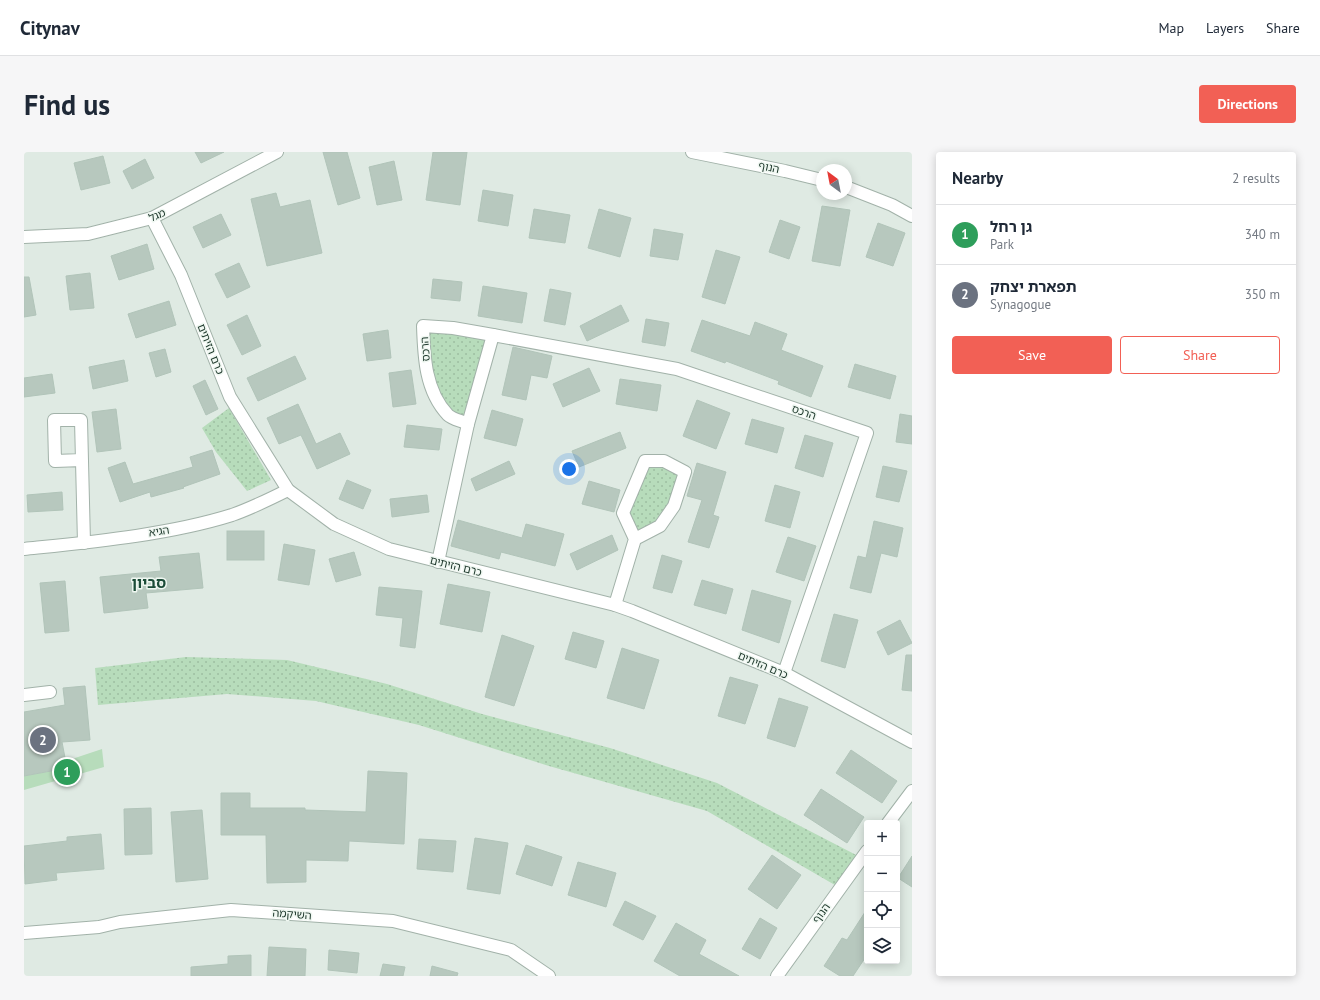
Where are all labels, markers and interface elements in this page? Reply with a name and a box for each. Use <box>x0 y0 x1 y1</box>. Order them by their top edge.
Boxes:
text: Citynav <box>20 16 80 40</box>
text: Map <box>1158 19 1184 37</box>
text: Layers <box>1206 19 1244 37</box>
text: Share <box>1266 19 1300 37</box>
button: Directions <box>1199 85 1296 123</box>
text: Find us <box>24 86 110 123</box>
street label: הנוף <box>757 158 781 176</box>
north arrow <box>816 164 852 200</box>
text: Nearby <box>952 167 1003 189</box>
text: 2 results <box>1232 170 1280 187</box>
street label: מגל <box>146 205 168 225</box>
text: גן רחל <box>990 217 1032 236</box>
text: 1 <box>961 226 969 243</box>
text: 340 m <box>1245 226 1280 243</box>
text: Park <box>990 236 1014 253</box>
text: תפארת יצחק <box>990 277 1077 296</box>
text: 2 <box>961 286 969 303</box>
text: 350 m <box>1245 286 1280 303</box>
text: Synagogue <box>990 296 1051 313</box>
street label: כרם הזיתים <box>195 322 228 377</box>
street label: הרכס <box>417 336 433 362</box>
button: Save <box>952 336 1112 374</box>
button: Share <box>1120 336 1280 374</box>
street label: הרכס <box>790 401 818 423</box>
your location <box>559 459 579 479</box>
street label: הגיא <box>148 522 170 540</box>
street label: כרם הזיתים <box>428 553 484 579</box>
district label: סביון <box>132 573 166 592</box>
street label: כרם הזיתים <box>736 648 791 682</box>
pin: 2 <box>30 725 56 755</box>
pin: 1 <box>54 757 80 787</box>
map controls <box>864 820 900 964</box>
button: + <box>864 820 900 856</box>
button: − <box>864 856 900 892</box>
button: locate <box>864 892 900 928</box>
street label: הנוף <box>809 900 833 926</box>
street label: השיקמה <box>272 906 312 922</box>
button: layers <box>864 928 900 964</box>

